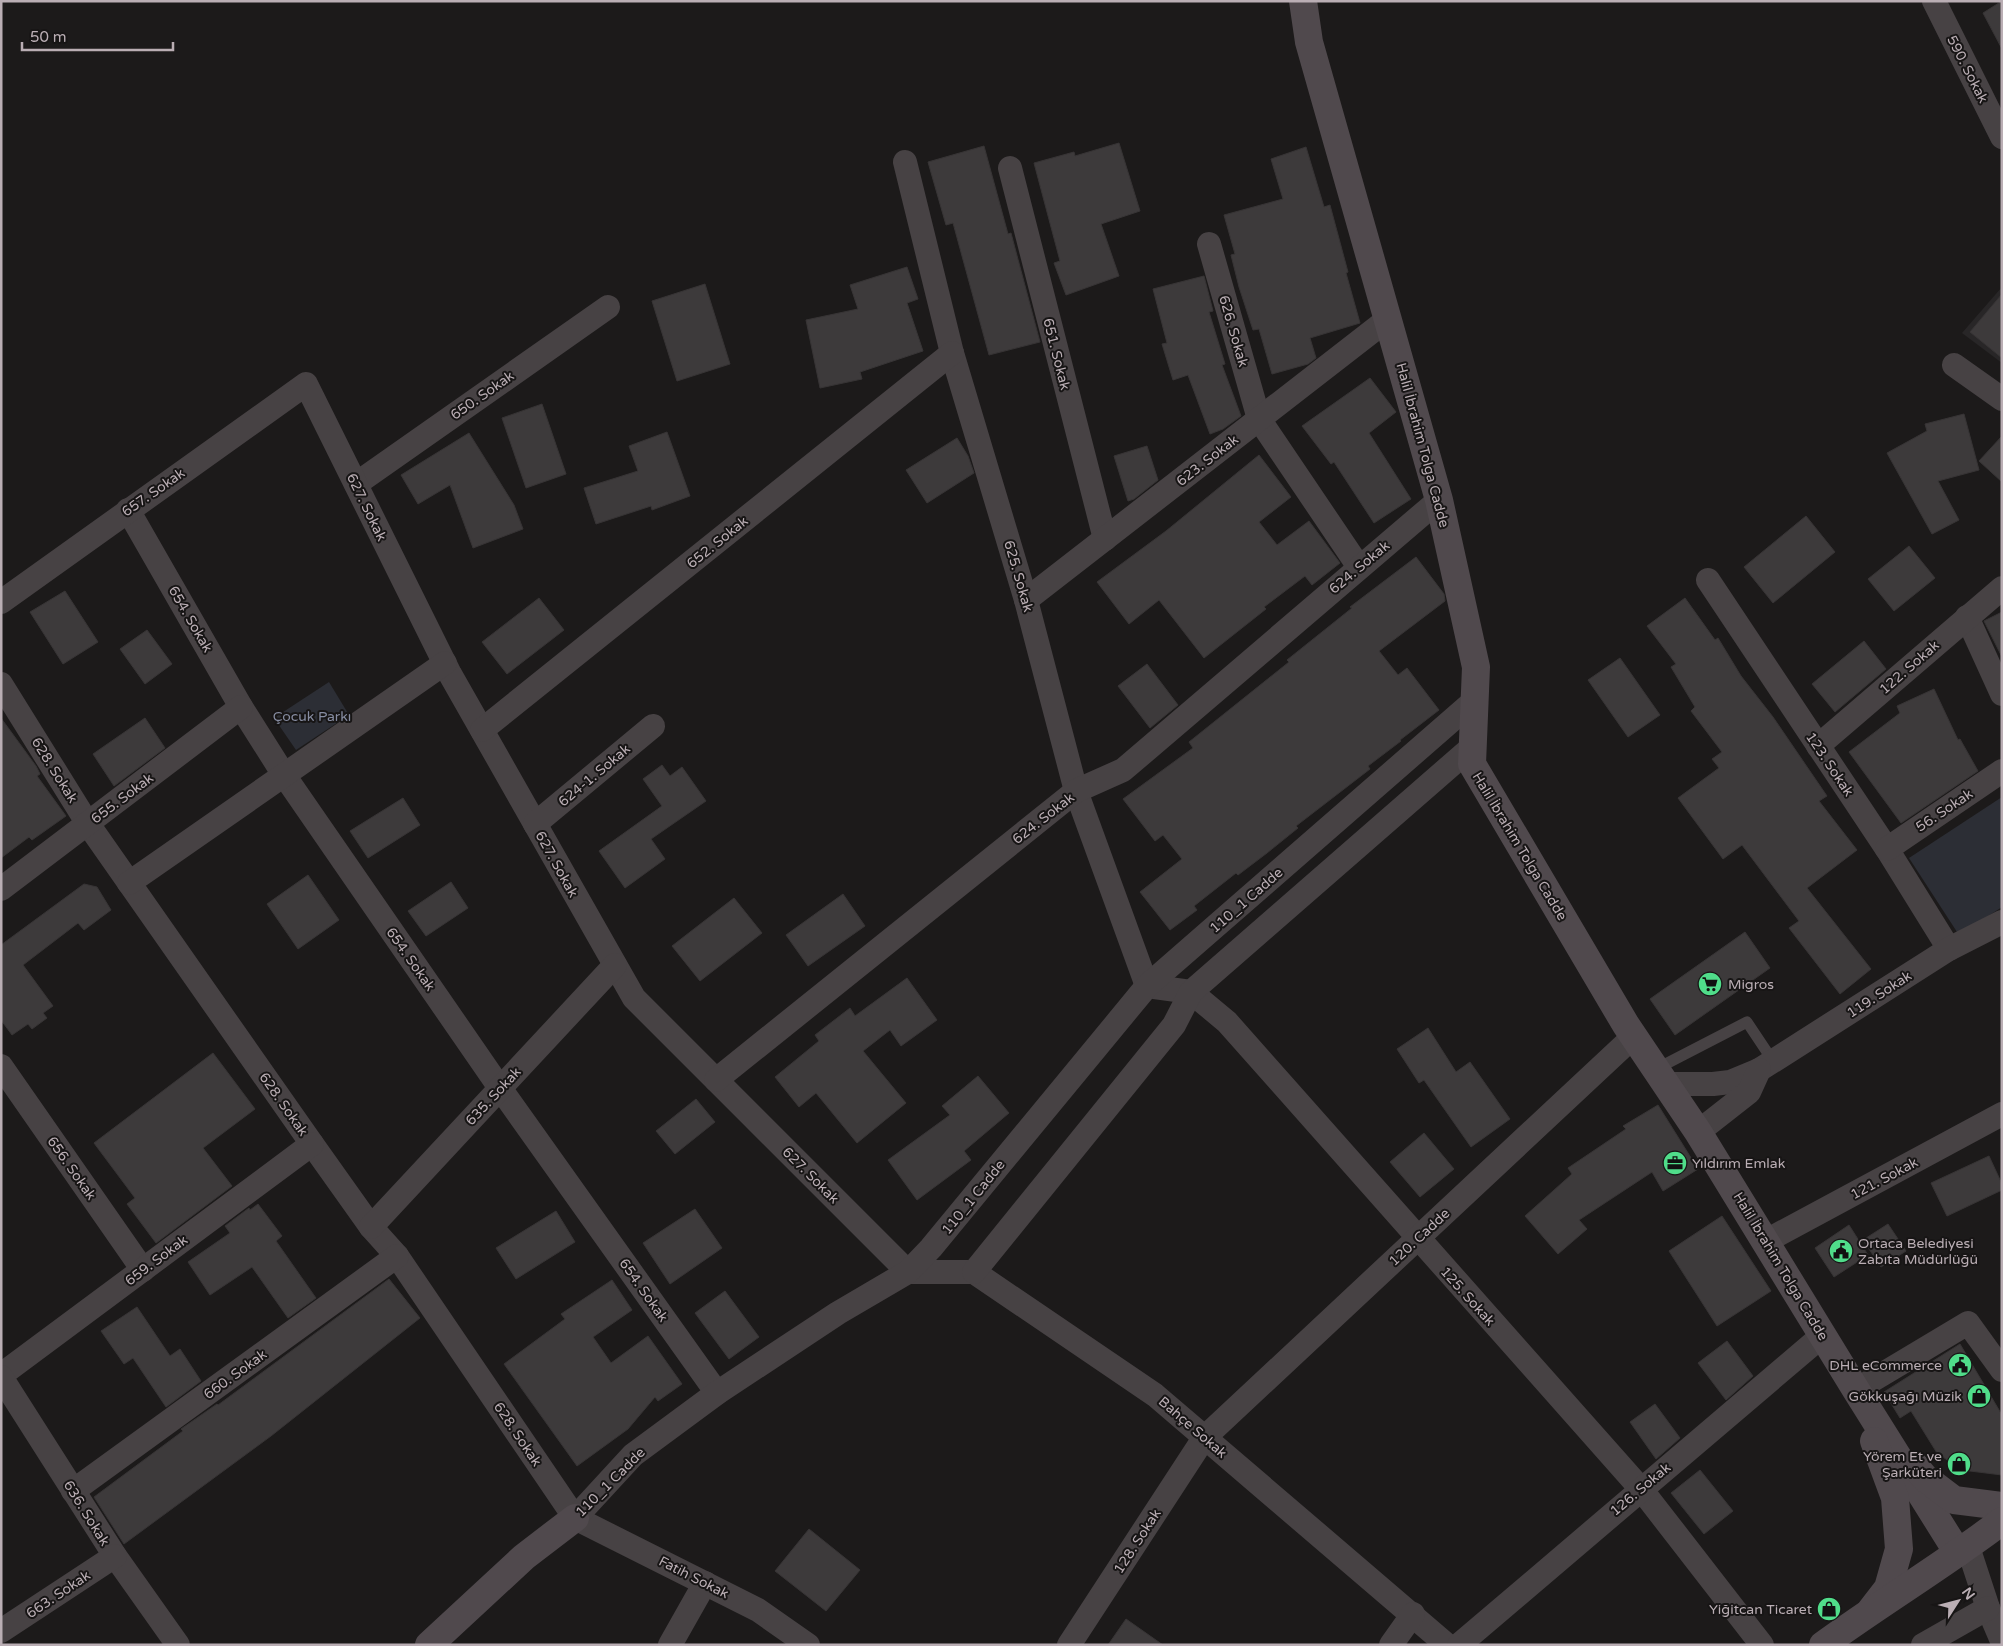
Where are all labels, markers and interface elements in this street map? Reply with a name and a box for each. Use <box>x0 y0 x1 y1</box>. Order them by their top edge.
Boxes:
scale bar <box>22 20 174 52</box>
text: 50 m <box>30 28 67 46</box>
street label: 590. Sokak <box>1943 32 1992 106</box>
street label: 626. Sokak <box>1215 293 1252 369</box>
street label: 651. Sokak <box>1039 316 1074 392</box>
street label: Halil İbrahim Tolga Cadde <box>1392 361 1453 530</box>
street label: 650. Sokak <box>447 367 518 424</box>
street label: 623. Sokak <box>1173 431 1242 490</box>
street label: 657. Sokak <box>118 464 188 520</box>
street label: 627. Sokak <box>343 471 390 544</box>
street label: 652. Sokak <box>683 512 752 572</box>
street label: 624. Sokak <box>1326 537 1393 598</box>
street label: 625. Sokak <box>1000 538 1037 614</box>
street label: 654. Sokak <box>165 583 217 656</box>
street label: 122. Sokak <box>1876 637 1943 698</box>
park label: Çocuk Parkı <box>273 708 351 725</box>
street label: 123. Sokak <box>1802 729 1857 800</box>
street label: 628. Sokak <box>28 734 82 806</box>
street label: 624-1. Sokak <box>555 740 634 810</box>
street label: 655. Sokak <box>88 769 157 827</box>
street label: Halil İbrahim Tolga Cadde <box>1468 769 1571 924</box>
street label: 56. Sokak <box>1913 785 1976 836</box>
street label: 624. Sokak <box>1009 789 1078 848</box>
street label: 627. Sokak <box>531 828 582 901</box>
street label: 110_1 Cadde <box>1206 864 1286 937</box>
street label: 654. Sokak <box>382 924 439 995</box>
street label: 119. Sokak <box>1844 967 1915 1022</box>
supermarket icon: Migros <box>1697 971 1723 997</box>
place label: Migros <box>1728 976 1774 993</box>
street label: 635. Sokak <box>462 1063 525 1129</box>
street label: 628. Sokak <box>255 1069 312 1140</box>
street label: 656. Sokak <box>43 1133 100 1204</box>
street label: 627. Sokak <box>779 1144 843 1207</box>
office icon: Yıldırım Emlak <box>1662 1150 1688 1176</box>
street label: 121. Sokak <box>1848 1153 1921 1203</box>
place label: Yıldırım Emlak <box>1692 1155 1786 1172</box>
street label: 110_1 Cadde <box>938 1156 1009 1238</box>
street label: Halil İbrahim Tolga Cadde <box>1729 1189 1832 1344</box>
street label: 120. Cadde <box>1385 1205 1453 1270</box>
street label: 659. Sokak <box>122 1231 191 1289</box>
place label: Ortaca Belediyesi Zabıta Müdürlüğü <box>1858 1235 1978 1268</box>
public building icon: Ortaca Belediyesi Zabıta Müdürlüğü <box>1828 1238 1854 1264</box>
street label: 654. Sokak <box>615 1255 672 1326</box>
street label: 125. Sokak <box>1437 1263 1499 1330</box>
street label: 660. Sokak <box>200 1346 270 1403</box>
public building icon: DHL eCommerce <box>1947 1352 1973 1378</box>
place label: DHL eCommerce <box>1829 1357 1942 1374</box>
shop icon: Gökkuşağı Müzik <box>1966 1383 1992 1409</box>
place label: Gökkuşağı Müzik <box>1849 1388 1962 1405</box>
street label: Bahçe Sokak <box>1155 1393 1231 1462</box>
street label: 628. Sokak <box>490 1399 545 1470</box>
street label: 110_1 Cadde <box>572 1444 649 1521</box>
place label: Yörem Et ve Şarküteri <box>1863 1448 1942 1481</box>
shop icon: Yörem Et ve Şarküteri <box>1946 1451 1972 1477</box>
street label: 126. Sokak <box>1607 1459 1674 1520</box>
street label: 636. Sokak <box>60 1477 114 1549</box>
street label: 128. Sokak <box>1110 1505 1165 1577</box>
street label: Fatih Sokak <box>656 1553 732 1602</box>
street label: 663. Sokak <box>23 1567 94 1622</box>
north arrow <box>1933 1576 1983 1626</box>
text: N <box>1958 1584 1978 1603</box>
shop icon: Yiğitcan Ticaret <box>1816 1596 1842 1622</box>
place label: Yiğitcan Ticaret <box>1709 1601 1813 1618</box>

